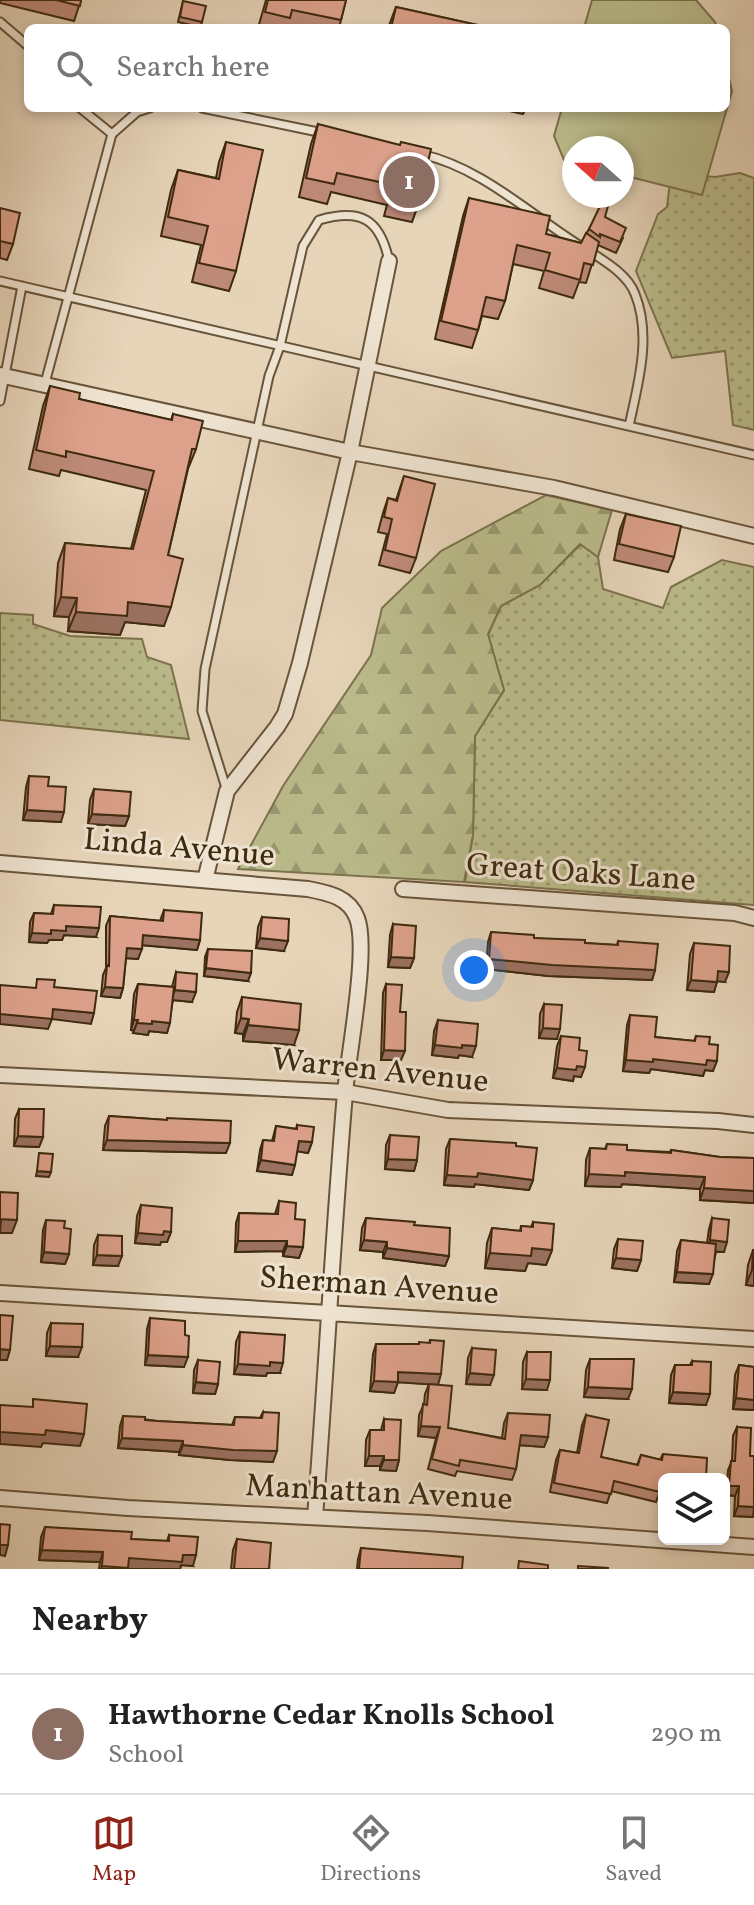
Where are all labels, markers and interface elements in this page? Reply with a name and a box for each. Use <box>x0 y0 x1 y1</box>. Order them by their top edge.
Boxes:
search box <box>24 24 730 112</box>
icon: search <box>52 46 96 90</box>
text: Search here <box>116 47 270 89</box>
north arrow <box>562 136 634 208</box>
pin: 1 <box>383 152 435 212</box>
street label: Linda Avenue <box>82 819 276 879</box>
street label: Great Oaks Lane <box>465 844 697 904</box>
your location <box>454 950 494 990</box>
street label: Warren Avenue <box>269 1039 491 1105</box>
street label: Sherman Avenue <box>258 1257 500 1317</box>
street label: Manhattan Avenue <box>244 1465 514 1523</box>
map controls <box>658 1473 730 1545</box>
button: layers <box>658 1473 730 1545</box>
text: Nearby <box>32 1598 148 1645</box>
text: Hawthorne Cedar Knolls School <box>108 1695 554 1737</box>
text: 1 <box>53 1716 63 1752</box>
text: 290 m <box>650 1716 722 1752</box>
text: School <box>108 1737 184 1773</box>
tab: Map <box>92 1811 136 1890</box>
tab: Directions <box>320 1811 421 1890</box>
tab: Saved <box>605 1811 662 1890</box>

